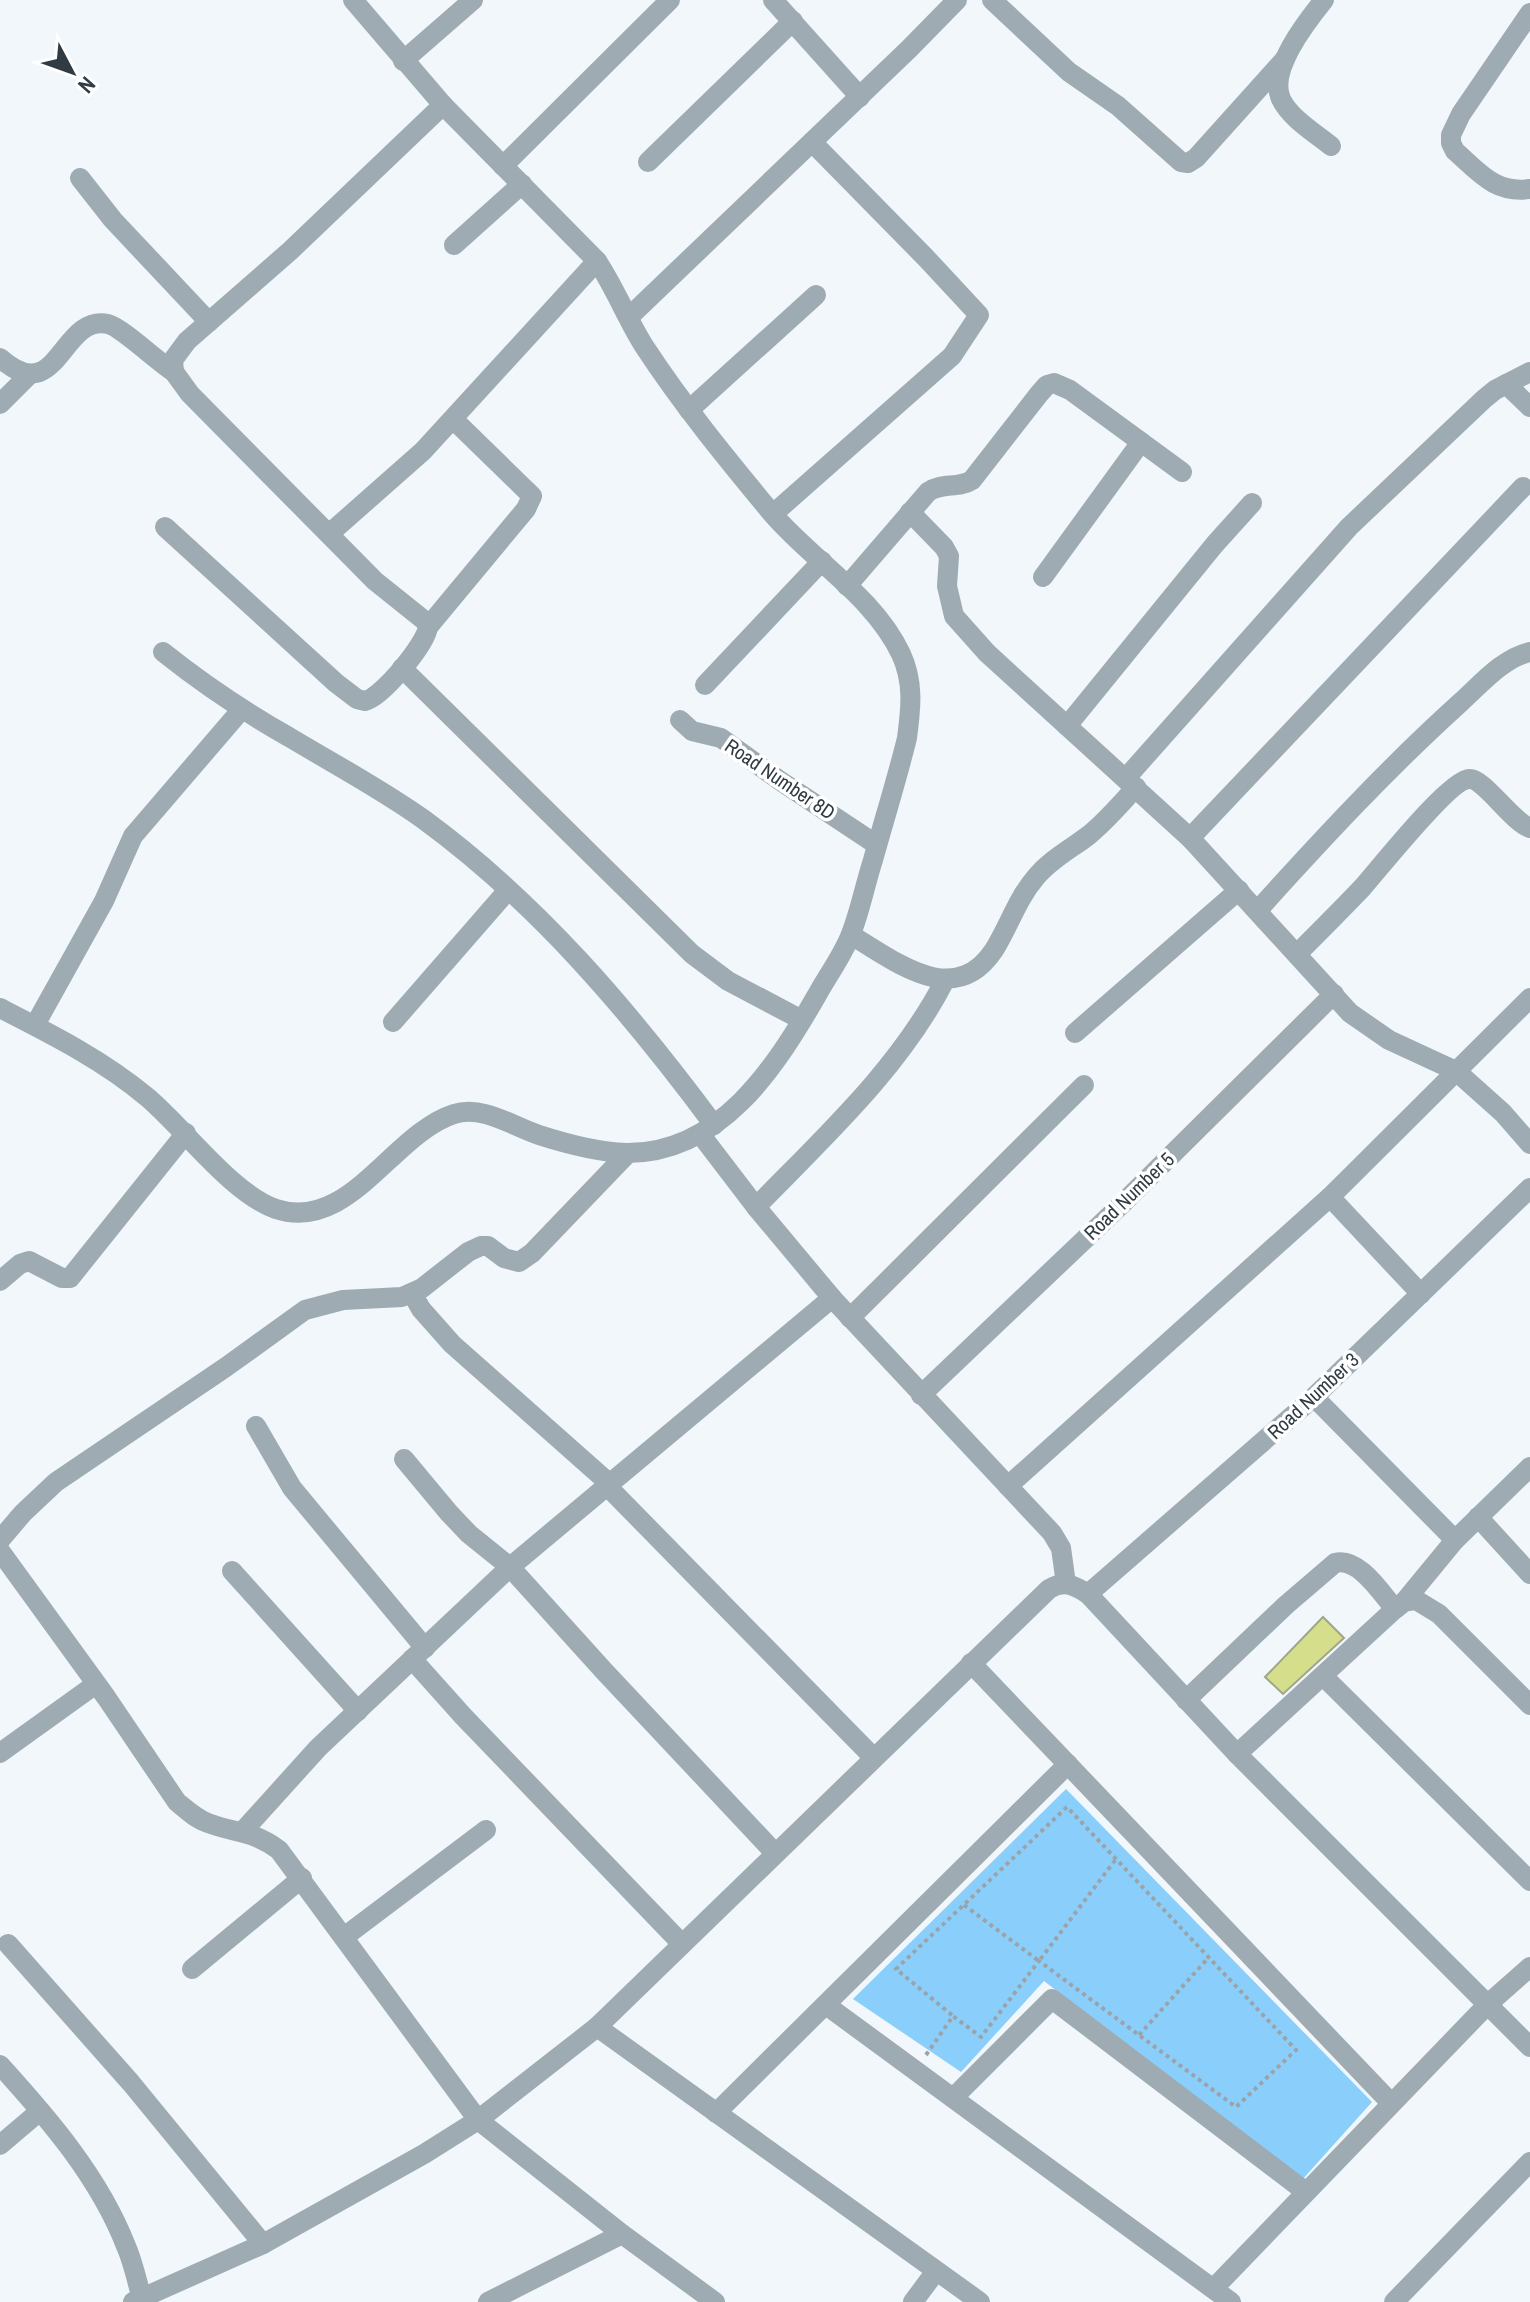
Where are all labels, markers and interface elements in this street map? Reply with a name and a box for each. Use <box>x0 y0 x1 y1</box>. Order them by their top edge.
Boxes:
north arrow <box>32 32 112 112</box>
text: N <box>71 70 103 100</box>
street label: Road Number 8D <box>720 732 841 825</box>
street label: Road Number 5 <box>1078 1146 1180 1246</box>
street label: Road Number 3 <box>1261 1346 1364 1445</box>

